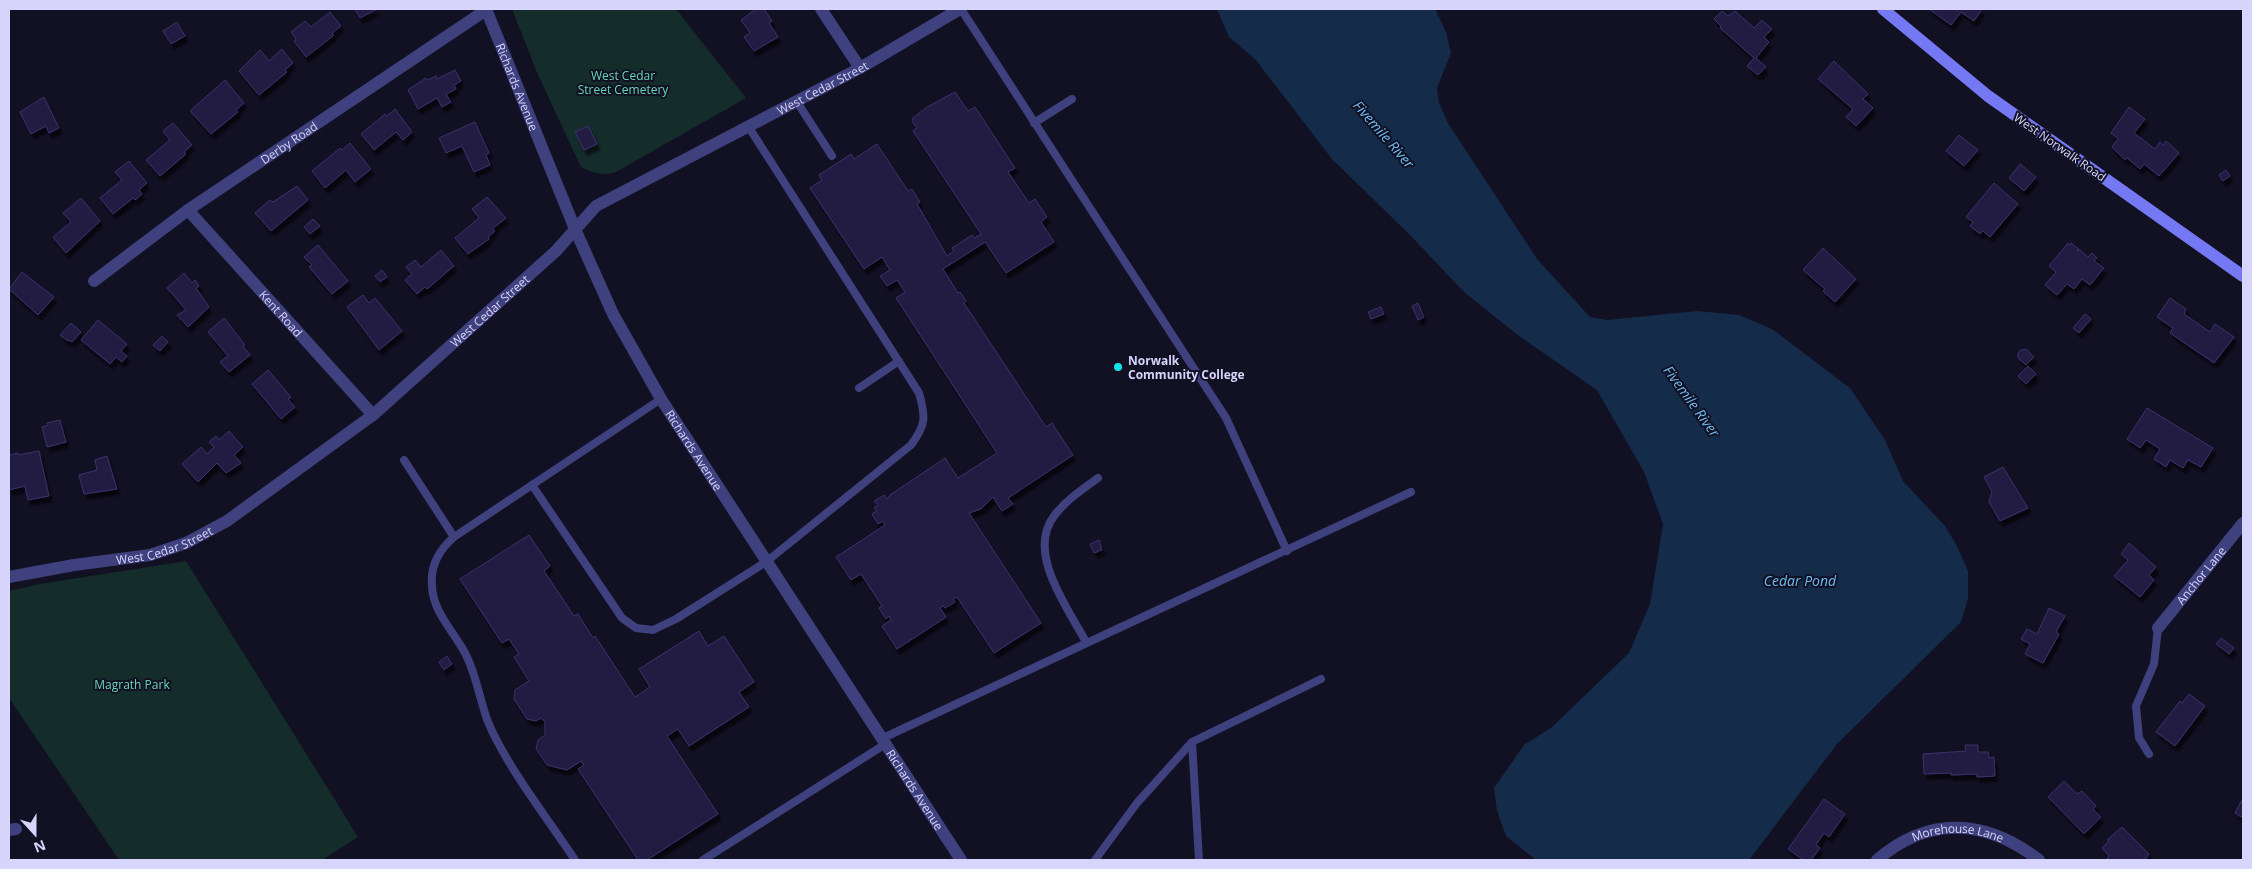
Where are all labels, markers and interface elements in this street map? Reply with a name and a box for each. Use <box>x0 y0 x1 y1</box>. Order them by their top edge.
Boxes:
street label: Richards Avenue <box>492 41 543 133</box>
street label: West Cedar Street <box>774 57 871 119</box>
park label: West Cedar Street Cemetery <box>578 67 669 98</box>
water label: Fivemile River <box>1349 96 1419 172</box>
street label: West Norwalk Road <box>2010 109 2110 185</box>
street label: Derby Road <box>257 117 321 168</box>
street label: West Cedar Street <box>446 271 533 351</box>
street label: Kent Road <box>256 286 307 340</box>
place label: Norwalk Community College <box>1128 352 1245 383</box>
marker: Norwalk Community College <box>1112 361 1124 373</box>
water label: Fivemile River <box>1660 361 1725 441</box>
street label: Richards Avenue <box>662 406 727 494</box>
street label: West Cedar Street <box>115 522 215 568</box>
street label: Anchor Lane <box>2172 542 2230 608</box>
water label: Cedar Pond <box>1764 571 1837 590</box>
park label: Magrath Park <box>94 676 170 693</box>
street label: Richards Avenue <box>883 746 948 833</box>
north arrow <box>10 809 60 859</box>
street label: Morehouse Lane <box>1909 819 2007 846</box>
text: N <box>31 836 49 858</box>

